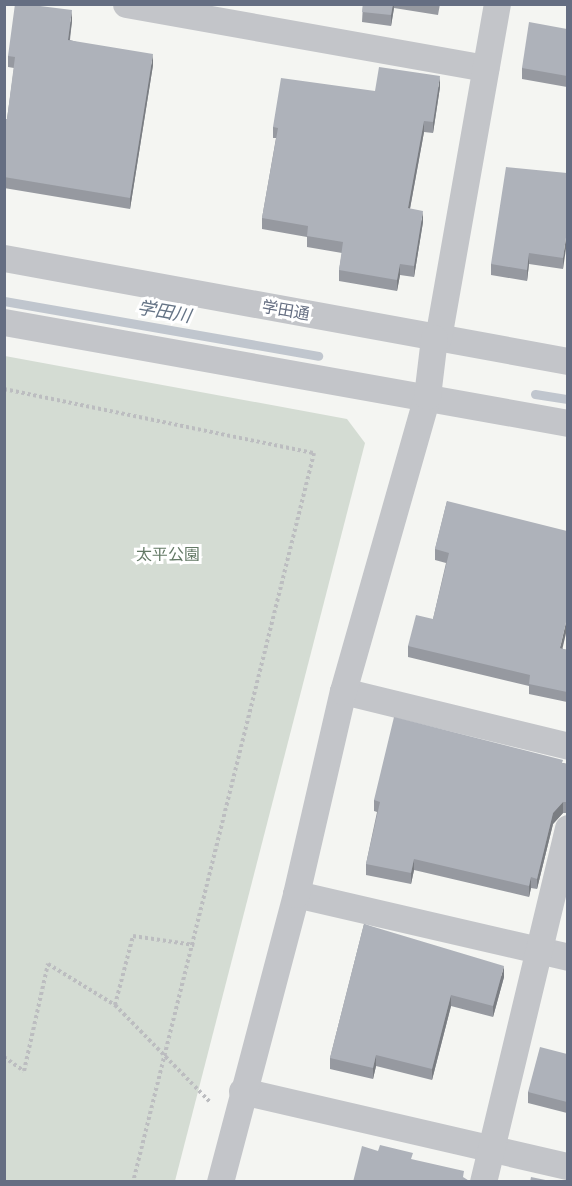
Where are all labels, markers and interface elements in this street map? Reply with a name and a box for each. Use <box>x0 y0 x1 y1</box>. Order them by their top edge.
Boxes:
street label: 学田通 <box>261 296 311 324</box>
water label: 学田川 <box>136 297 192 327</box>
park label: 太平公園 <box>136 544 200 564</box>

